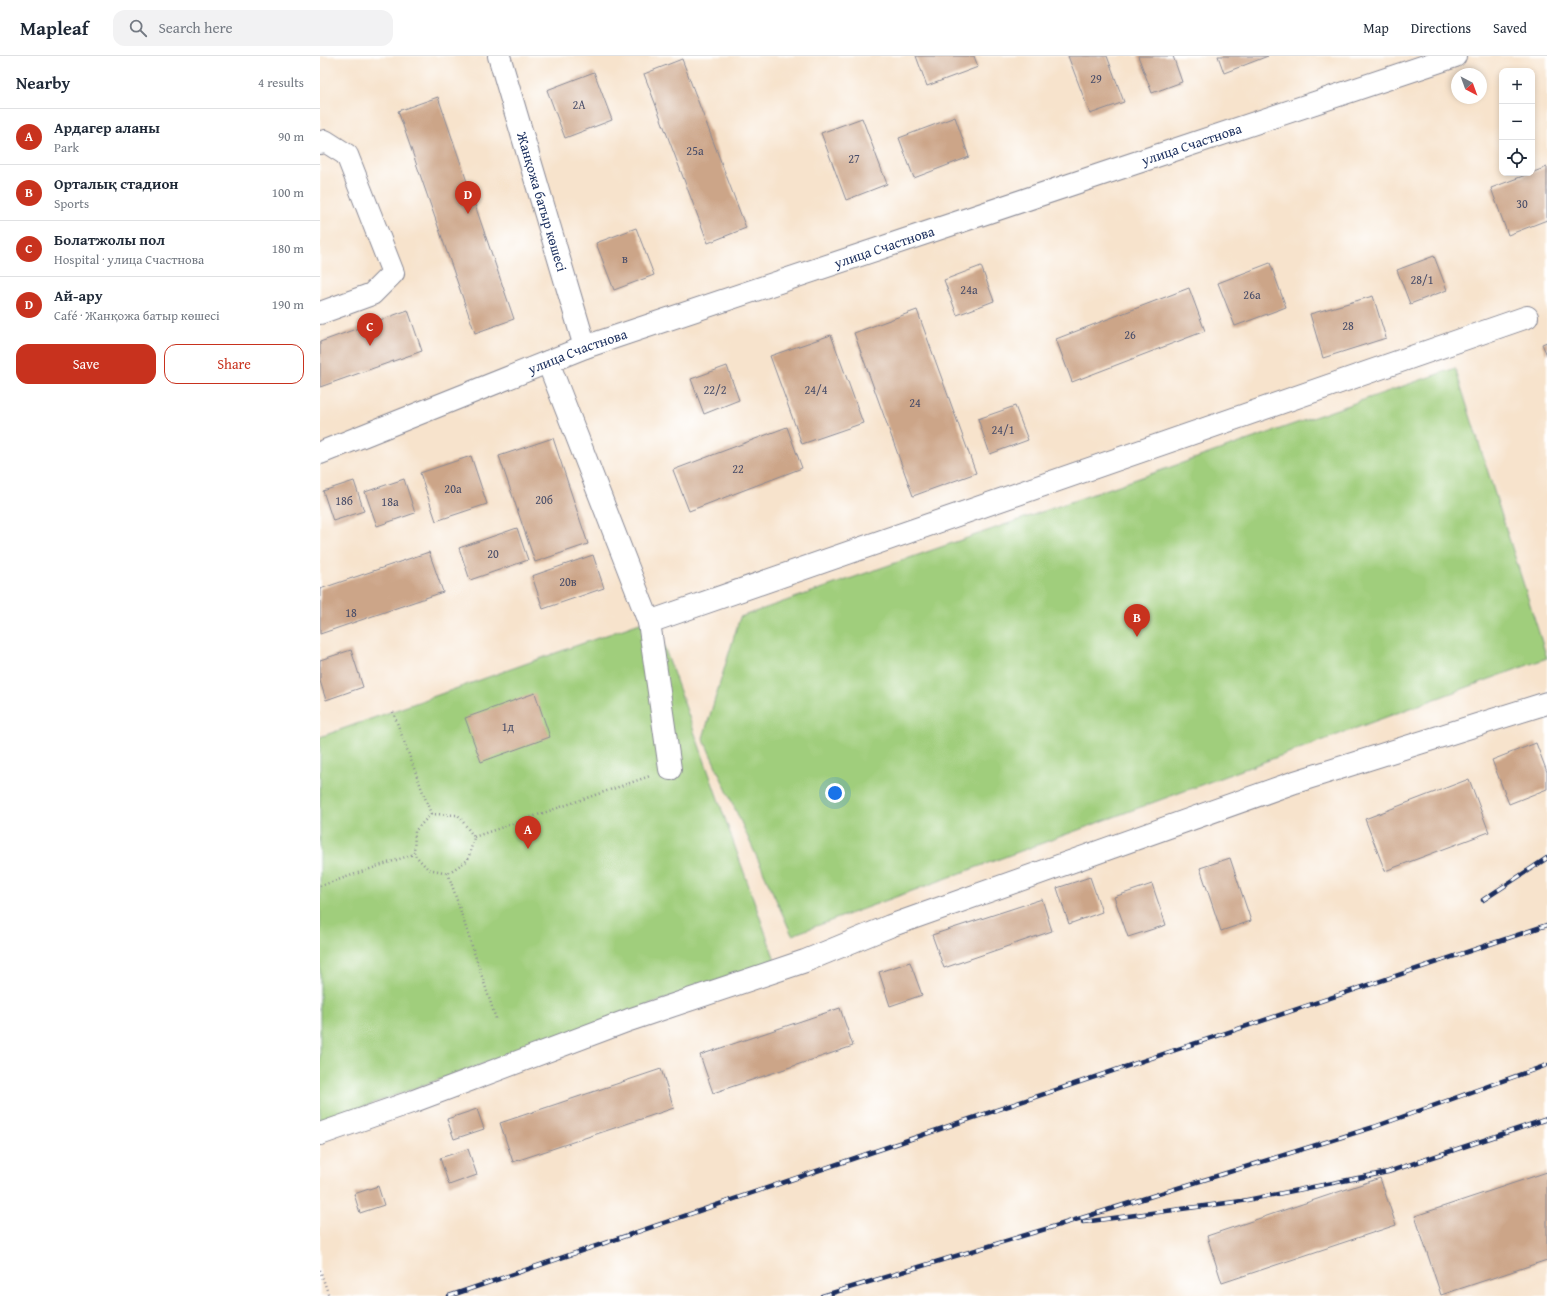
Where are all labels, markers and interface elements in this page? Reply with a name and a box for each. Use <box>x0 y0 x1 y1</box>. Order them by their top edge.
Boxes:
search box <box>113 10 393 46</box>
text: Mapleaf <box>20 14 89 42</box>
icon: search <box>127 17 149 39</box>
text: Search here <box>159 17 233 38</box>
text: Map <box>1363 18 1389 38</box>
text: Directions <box>1411 18 1471 38</box>
text: Saved <box>1493 18 1527 38</box>
north arrow <box>1451 68 1487 104</box>
map controls <box>1499 68 1535 176</box>
button: + <box>1499 68 1535 104</box>
text: Nearby <box>16 70 70 95</box>
house number: 29 <box>1090 70 1102 87</box>
text: 4 results <box>258 73 304 92</box>
house number: 2А <box>572 96 586 113</box>
button: − <box>1499 104 1535 140</box>
text: Ардагер аланы <box>54 117 160 138</box>
street label: улица Счастнова <box>1138 118 1245 170</box>
text: A <box>25 127 33 146</box>
text: 90 m <box>278 127 304 146</box>
street label: Жанқожа батыр көшесі <box>512 129 572 274</box>
text: Park <box>54 138 79 157</box>
button: locate <box>1499 140 1535 176</box>
house number: 25а <box>686 142 704 159</box>
house number: 27 <box>848 150 860 167</box>
text: Орталық стадион <box>54 173 179 194</box>
pin: D <box>455 181 481 214</box>
text: B <box>25 183 33 202</box>
text: 100 m <box>272 183 304 202</box>
text: Sports <box>54 194 89 213</box>
house number: 30 <box>1516 195 1528 212</box>
street label: улица Счастнова <box>831 221 937 273</box>
text: Болатжолы пол <box>54 229 165 250</box>
text: C <box>25 239 33 258</box>
text: 180 m <box>272 239 304 258</box>
text: Hospital · улица Счастнова <box>54 250 204 269</box>
house number: в <box>622 250 628 267</box>
house number: 28/1 <box>1411 271 1434 288</box>
house number: 24а <box>960 281 978 298</box>
text: Ай-ару <box>54 285 103 306</box>
house number: 26а <box>1243 286 1261 303</box>
text: D <box>25 295 33 314</box>
text: 190 m <box>272 295 304 314</box>
text: Café · Жанқожа батыр көшесі <box>54 306 220 325</box>
pin: C <box>357 313 383 346</box>
house number: 28 <box>1342 317 1354 334</box>
street label: улица Счастнова <box>524 324 630 379</box>
house number: 26 <box>1124 326 1136 343</box>
button: Save <box>16 344 156 384</box>
button: Share <box>164 344 304 384</box>
house number: 22/2 <box>704 381 727 398</box>
house number: 24/4 <box>805 381 828 398</box>
house number: 24 <box>909 394 921 411</box>
house number: 24/1 <box>992 421 1015 438</box>
house number: 22 <box>732 460 744 477</box>
house number: 20а <box>444 480 462 497</box>
house number: 20б <box>535 491 553 508</box>
house number: 18б <box>335 492 353 509</box>
house number: 18а <box>381 493 399 510</box>
house number: 20 <box>487 545 499 562</box>
house number: 20в <box>559 573 577 590</box>
house number: 18 <box>345 604 357 621</box>
pin: B <box>1124 604 1150 637</box>
house number: 1д <box>502 718 515 735</box>
your location <box>825 783 845 803</box>
pin: A <box>515 816 541 849</box>

